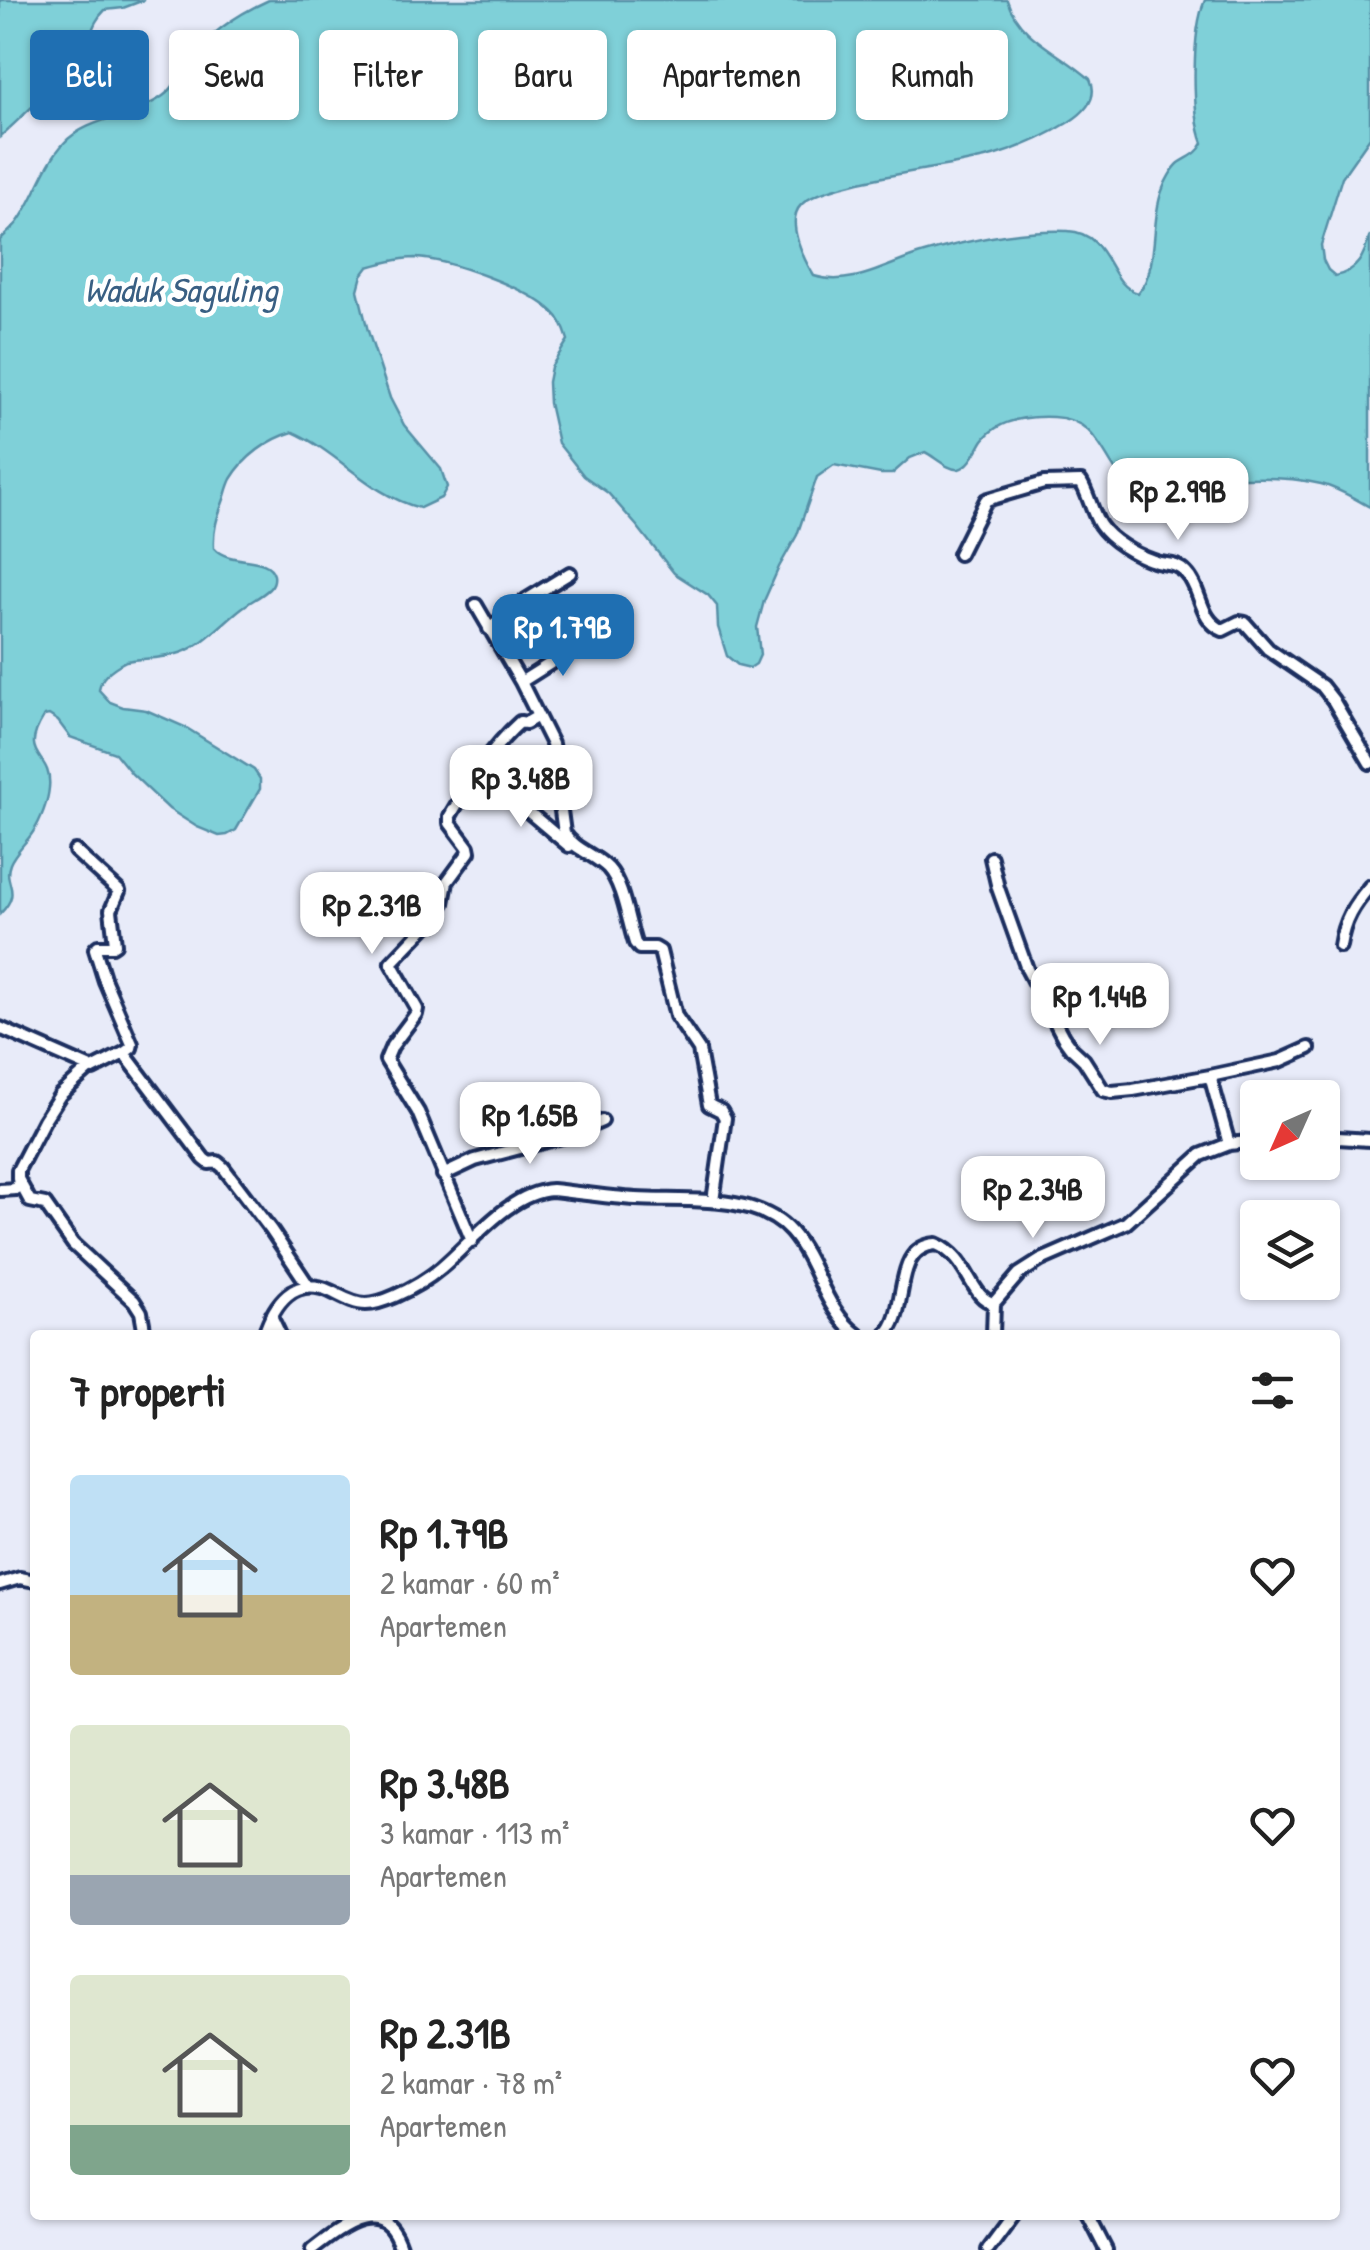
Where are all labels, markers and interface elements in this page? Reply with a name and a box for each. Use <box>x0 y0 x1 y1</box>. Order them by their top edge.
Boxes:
chip: Beli <box>30 30 149 120</box>
chip: Sewa <box>169 30 299 120</box>
chip: Filter <box>319 30 458 120</box>
chip: Baru <box>478 30 607 120</box>
chip: Apartemen <box>627 30 836 120</box>
chip: Rumah <box>856 30 1008 120</box>
water label: Waduk Saguling <box>84 266 280 313</box>
pin: Rp 2.99B <box>1075 458 1281 543</box>
text: Rp 2.99B <box>1129 469 1227 512</box>
pin: Rp 1.79B <box>460 594 666 679</box>
text: Rp 1.79B <box>514 605 612 648</box>
pin: Rp 3.48B <box>418 745 624 830</box>
text: Rp 3.48B <box>472 756 570 799</box>
pin: Rp 2.31B <box>269 872 475 957</box>
text: Rp 2.31B <box>322 883 422 926</box>
pin: Rp 1.44B <box>997 963 1203 1048</box>
text: Rp 1.44B <box>1053 974 1147 1017</box>
north arrow <box>1240 1080 1340 1180</box>
map controls <box>1240 1080 1340 1300</box>
pin: Rp 1.65B <box>427 1082 633 1167</box>
text: Rp 1.65B <box>482 1093 578 1136</box>
pin: Rp 2.34B <box>930 1156 1136 1241</box>
text: Rp 2.34B <box>983 1167 1083 1210</box>
button: layers <box>1240 1200 1340 1300</box>
text: 7 properti <box>70 1362 226 1419</box>
icon: filters <box>1245 1363 1300 1418</box>
text: Rp 1.79B <box>380 1504 508 1561</box>
icon: home <box>150 1515 270 1635</box>
icon: heart <box>1245 1548 1300 1603</box>
text: 2 kamar · 60 m² <box>380 1561 560 1604</box>
text: Apartemen <box>380 1604 507 1647</box>
text: Rp 3.48B <box>380 1754 510 1811</box>
icon: home <box>150 1765 270 1885</box>
icon: heart <box>1245 1798 1300 1853</box>
text: 3 kamar · 113 m² <box>380 1811 569 1854</box>
text: Apartemen <box>380 1854 507 1897</box>
text: Rp 2.31B <box>380 2004 511 2061</box>
icon: home <box>150 2015 270 2135</box>
icon: heart <box>1245 2048 1300 2103</box>
text: 2 kamar · 78 m² <box>380 2061 562 2104</box>
text: Apartemen <box>380 2104 507 2147</box>

